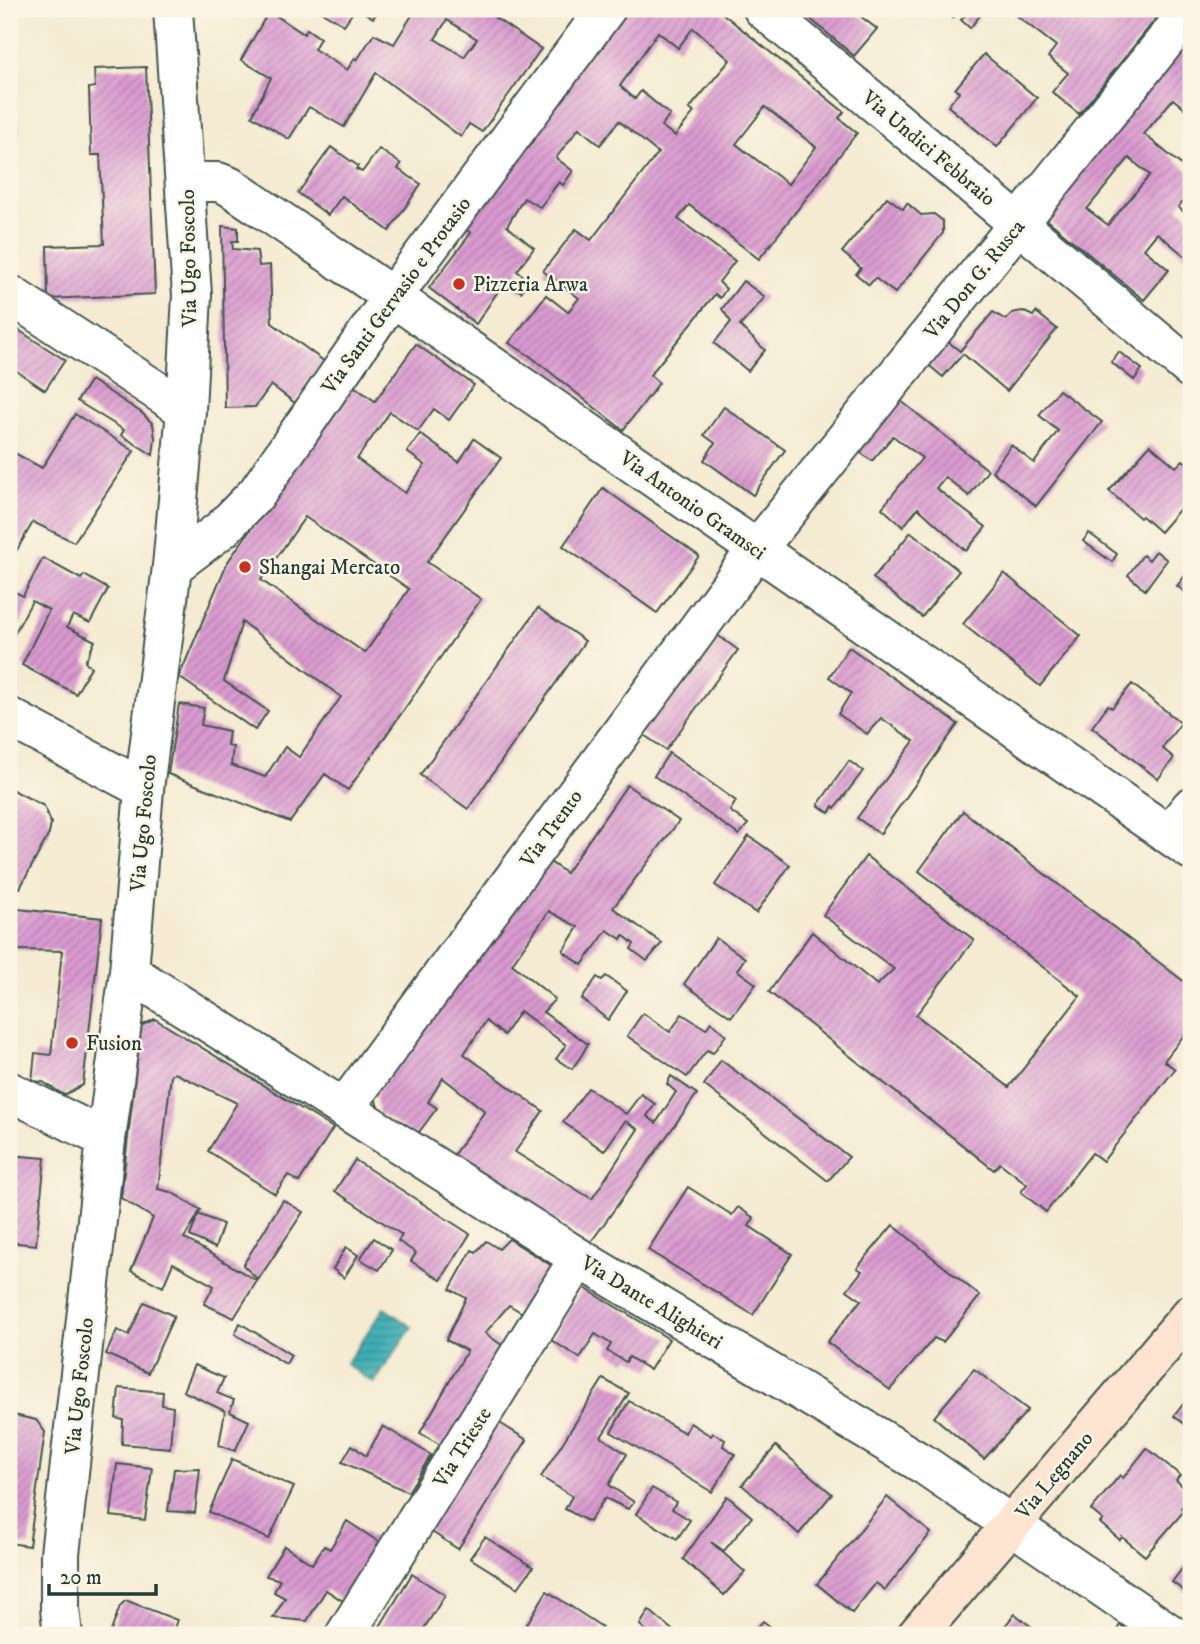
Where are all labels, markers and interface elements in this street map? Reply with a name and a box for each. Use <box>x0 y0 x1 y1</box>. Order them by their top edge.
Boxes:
street label: Via Undici Febbraio <box>855 85 1000 212</box>
street label: Via Ugo Foscolo <box>175 189 203 328</box>
street label: Via Santi Gervasio e Protasio <box>316 192 477 400</box>
street label: Via Don G. Rusca <box>918 215 1031 345</box>
place label: Pizzeria Arwa <box>473 272 588 298</box>
marker: Pizzeria Arwa <box>451 276 467 292</box>
street label: Via Antonio Gramsci <box>613 445 771 566</box>
place label: Shangai Mercato <box>259 555 400 581</box>
marker: Shangai Mercato <box>237 559 253 575</box>
street label: Via Ugo Foscolo <box>125 753 163 894</box>
street label: Via Trento <box>514 785 589 873</box>
place label: Fusion <box>86 1031 142 1057</box>
marker: Fusion <box>64 1035 80 1051</box>
street label: Via Dante Alighieri <box>575 1250 727 1355</box>
street label: Via Ugo Foscolo <box>60 1316 100 1457</box>
street label: Via Trieste <box>427 1402 498 1493</box>
street label: Via Legnano <box>1010 1426 1099 1526</box>
scale bar <box>49 1553 156 1597</box>
text: 20 m <box>60 1565 102 1591</box>

